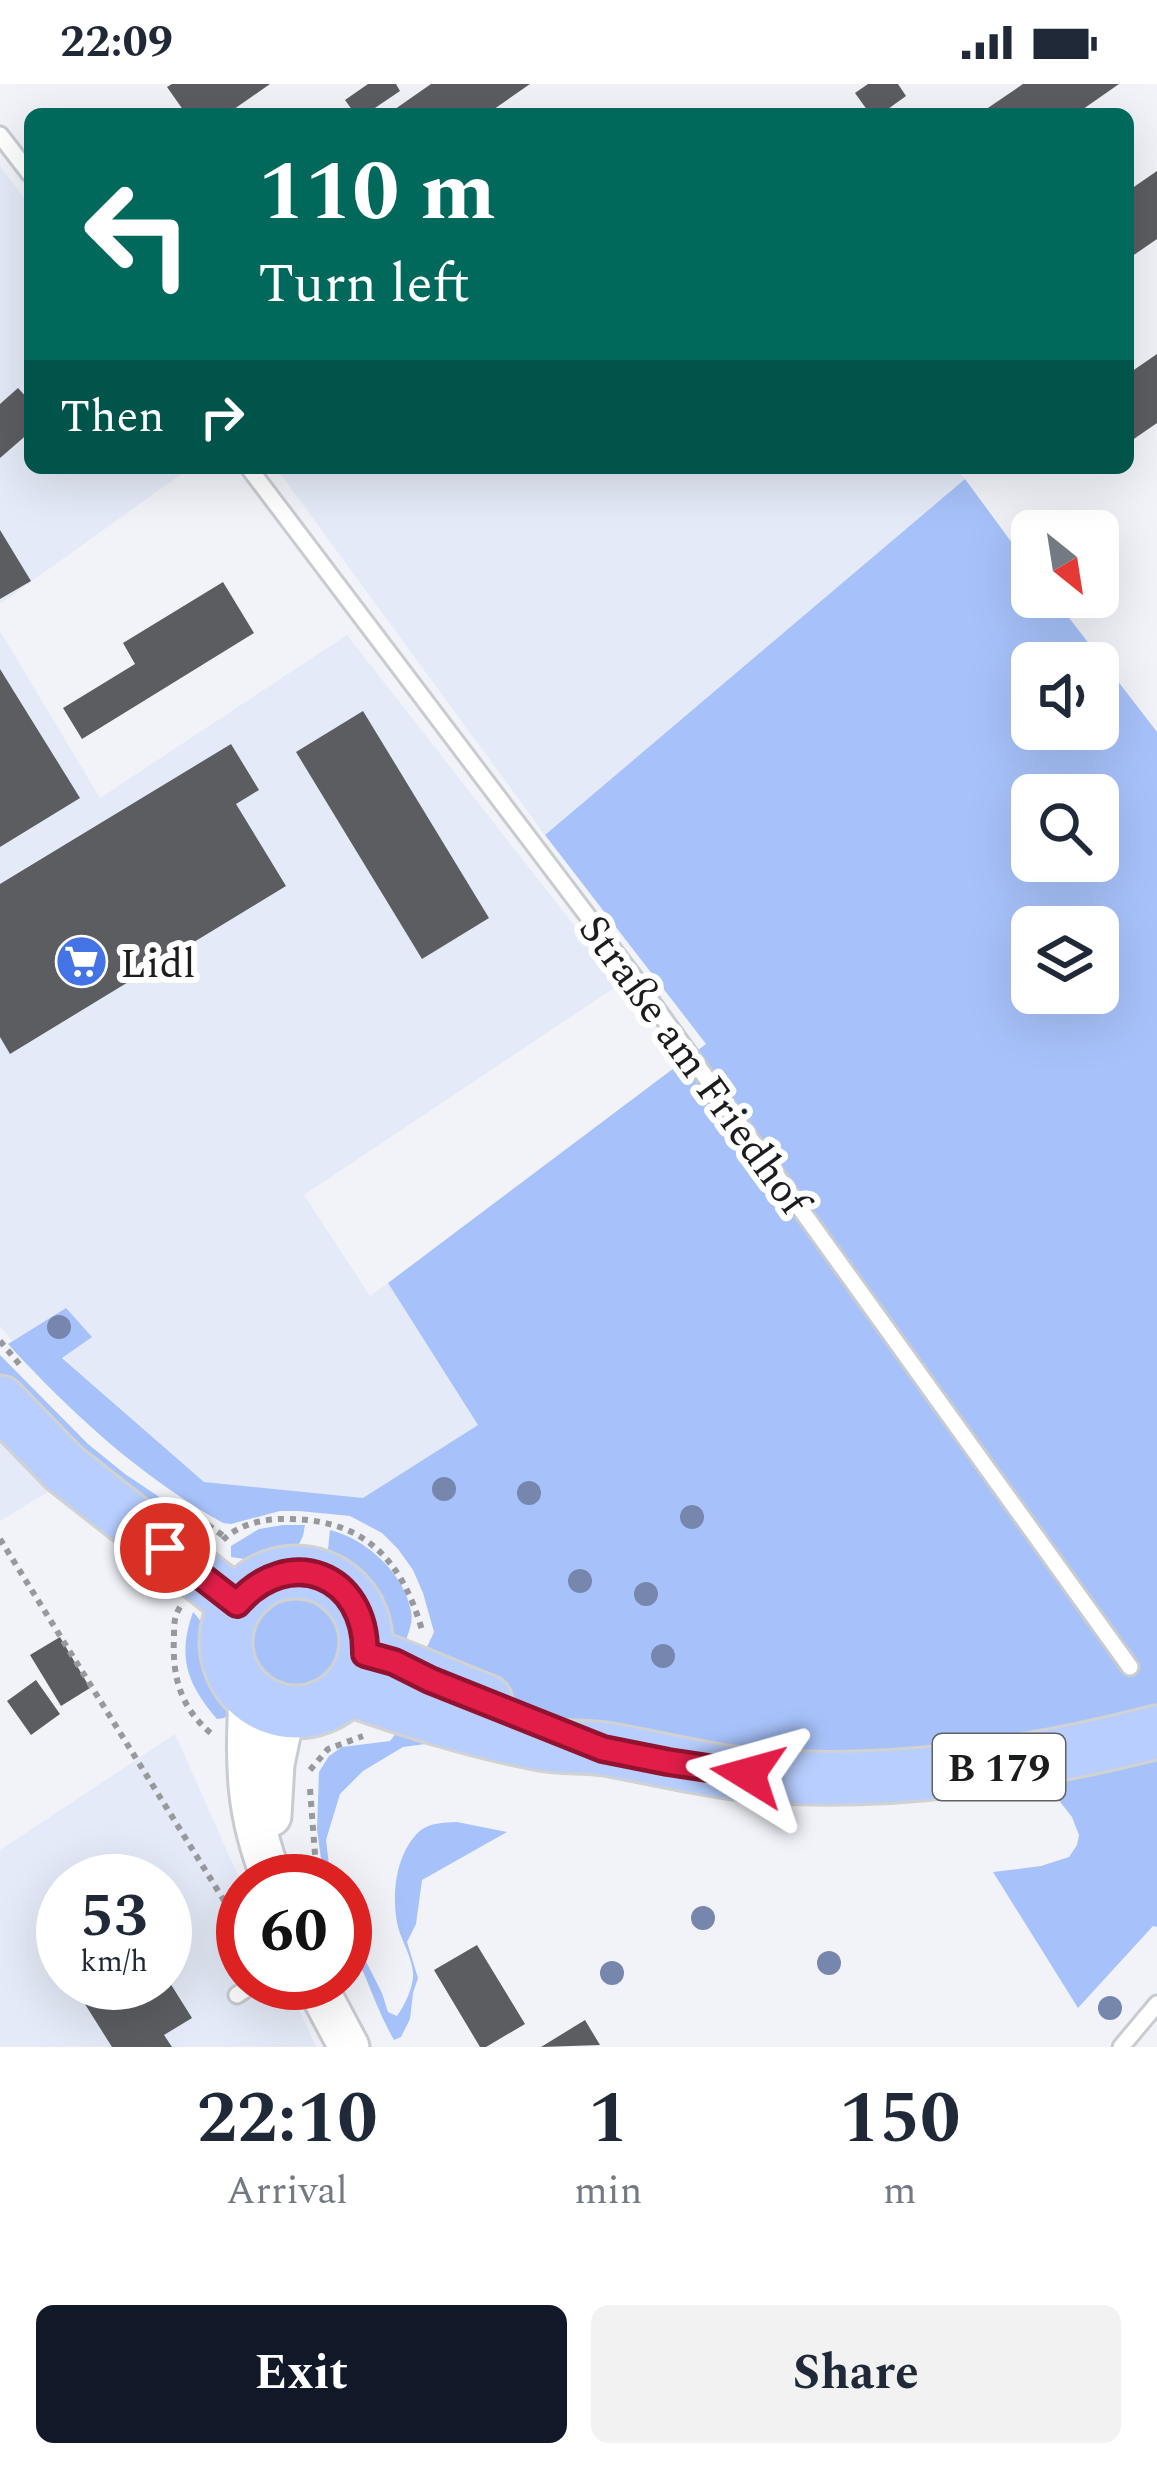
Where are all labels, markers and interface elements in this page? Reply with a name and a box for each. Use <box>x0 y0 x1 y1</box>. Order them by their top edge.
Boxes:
text: 22:09 <box>60 8 173 77</box>
text: 110 m <box>258 129 496 257</box>
icon: left <box>60 156 216 312</box>
text: Turn left <box>258 244 470 326</box>
text: Then <box>60 383 165 452</box>
icon: right <box>189 384 255 450</box>
north arrow <box>1011 510 1119 618</box>
map controls <box>1011 510 1119 1014</box>
button: sound <box>1011 642 1119 750</box>
button: search <box>1011 774 1119 882</box>
street label: Straße am Friedhof <box>562 902 826 1232</box>
button: layers <box>1011 906 1119 1014</box>
place label: Lidl <box>120 933 196 996</box>
supermarket icon: Lidl <box>53 934 109 990</box>
pin <box>114 1497 216 1599</box>
icon: arrive <box>132 1515 198 1581</box>
position arrow <box>685 1711 811 1837</box>
road number: B 179 <box>933 1734 1065 1800</box>
speed limit sign: 60 <box>216 1854 372 2010</box>
text: 53 <box>80 1871 148 1963</box>
text: km/h <box>80 1939 148 1985</box>
text: 22:10 <box>197 2065 378 2174</box>
text: 1 <box>588 2065 629 2174</box>
text: 150 <box>839 2065 960 2174</box>
text: Arrival <box>226 2162 348 2221</box>
text: min <box>574 2162 642 2221</box>
text: m <box>883 2162 916 2221</box>
button: Exit <box>36 2305 567 2443</box>
button: Share <box>591 2305 1121 2443</box>

